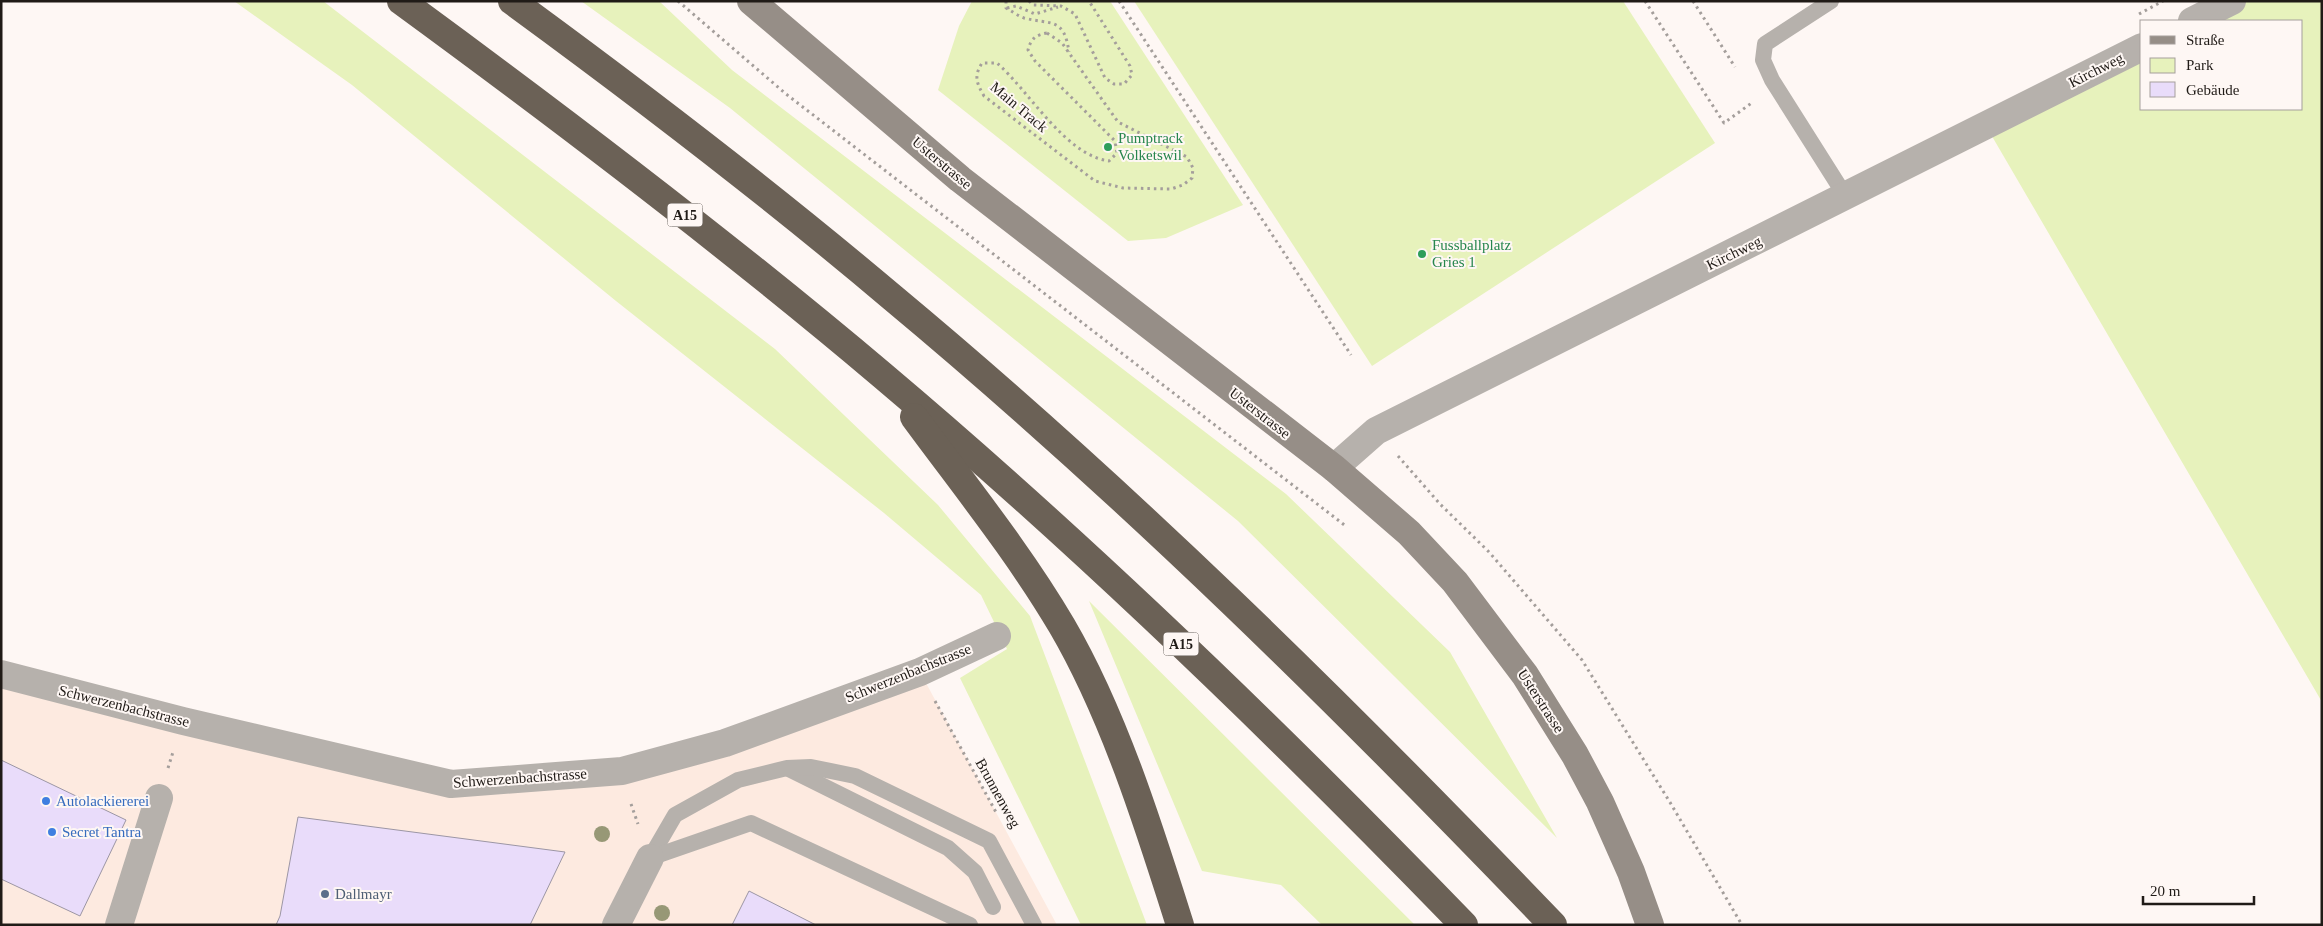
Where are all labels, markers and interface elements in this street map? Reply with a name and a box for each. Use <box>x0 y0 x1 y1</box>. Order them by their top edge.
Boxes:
legend <box>2140 20 2303 110</box>
text: Straße <box>2186 32 2225 48</box>
street label: Kirchweg <box>2066 49 2126 91</box>
text: Park <box>2186 57 2214 73</box>
street label: Main Track <box>987 79 1051 136</box>
text: Gebäude <box>2186 82 2240 98</box>
place label: Pumptrack Volketswil <box>1118 130 1183 163</box>
street label: Usterstrasse <box>909 134 975 193</box>
marker: Pumptrack Volketswil <box>1102 141 1114 153</box>
road number: A15 <box>668 204 702 226</box>
street label: Kirchweg <box>1704 233 1765 273</box>
place label: Fussballplatz Gries 1 <box>1432 237 1512 270</box>
marker: Fussballplatz Gries 1 <box>1416 248 1428 260</box>
street label: Usterstrasse <box>1227 384 1294 442</box>
road number: A15 <box>1164 633 1198 656</box>
street label: Schwerzenbachstrasse <box>843 640 973 706</box>
street label: Usterstrasse <box>1515 666 1568 736</box>
street label: Schwerzenbachstrasse <box>57 682 191 730</box>
street label: Brunnenweg <box>972 756 1024 831</box>
street label: Schwerzenbachstrasse <box>453 765 588 791</box>
place label: Autolackiererei <box>56 793 149 809</box>
marker: Autolackiererei <box>40 795 52 807</box>
place label: Secret Tantra <box>62 824 141 840</box>
marker: Secret Tantra <box>46 826 58 838</box>
scale bar <box>2143 874 2254 906</box>
text: 20 m <box>2150 883 2181 899</box>
place label: Dallmayr <box>335 886 392 902</box>
marker: Dallmayr <box>319 888 331 900</box>

